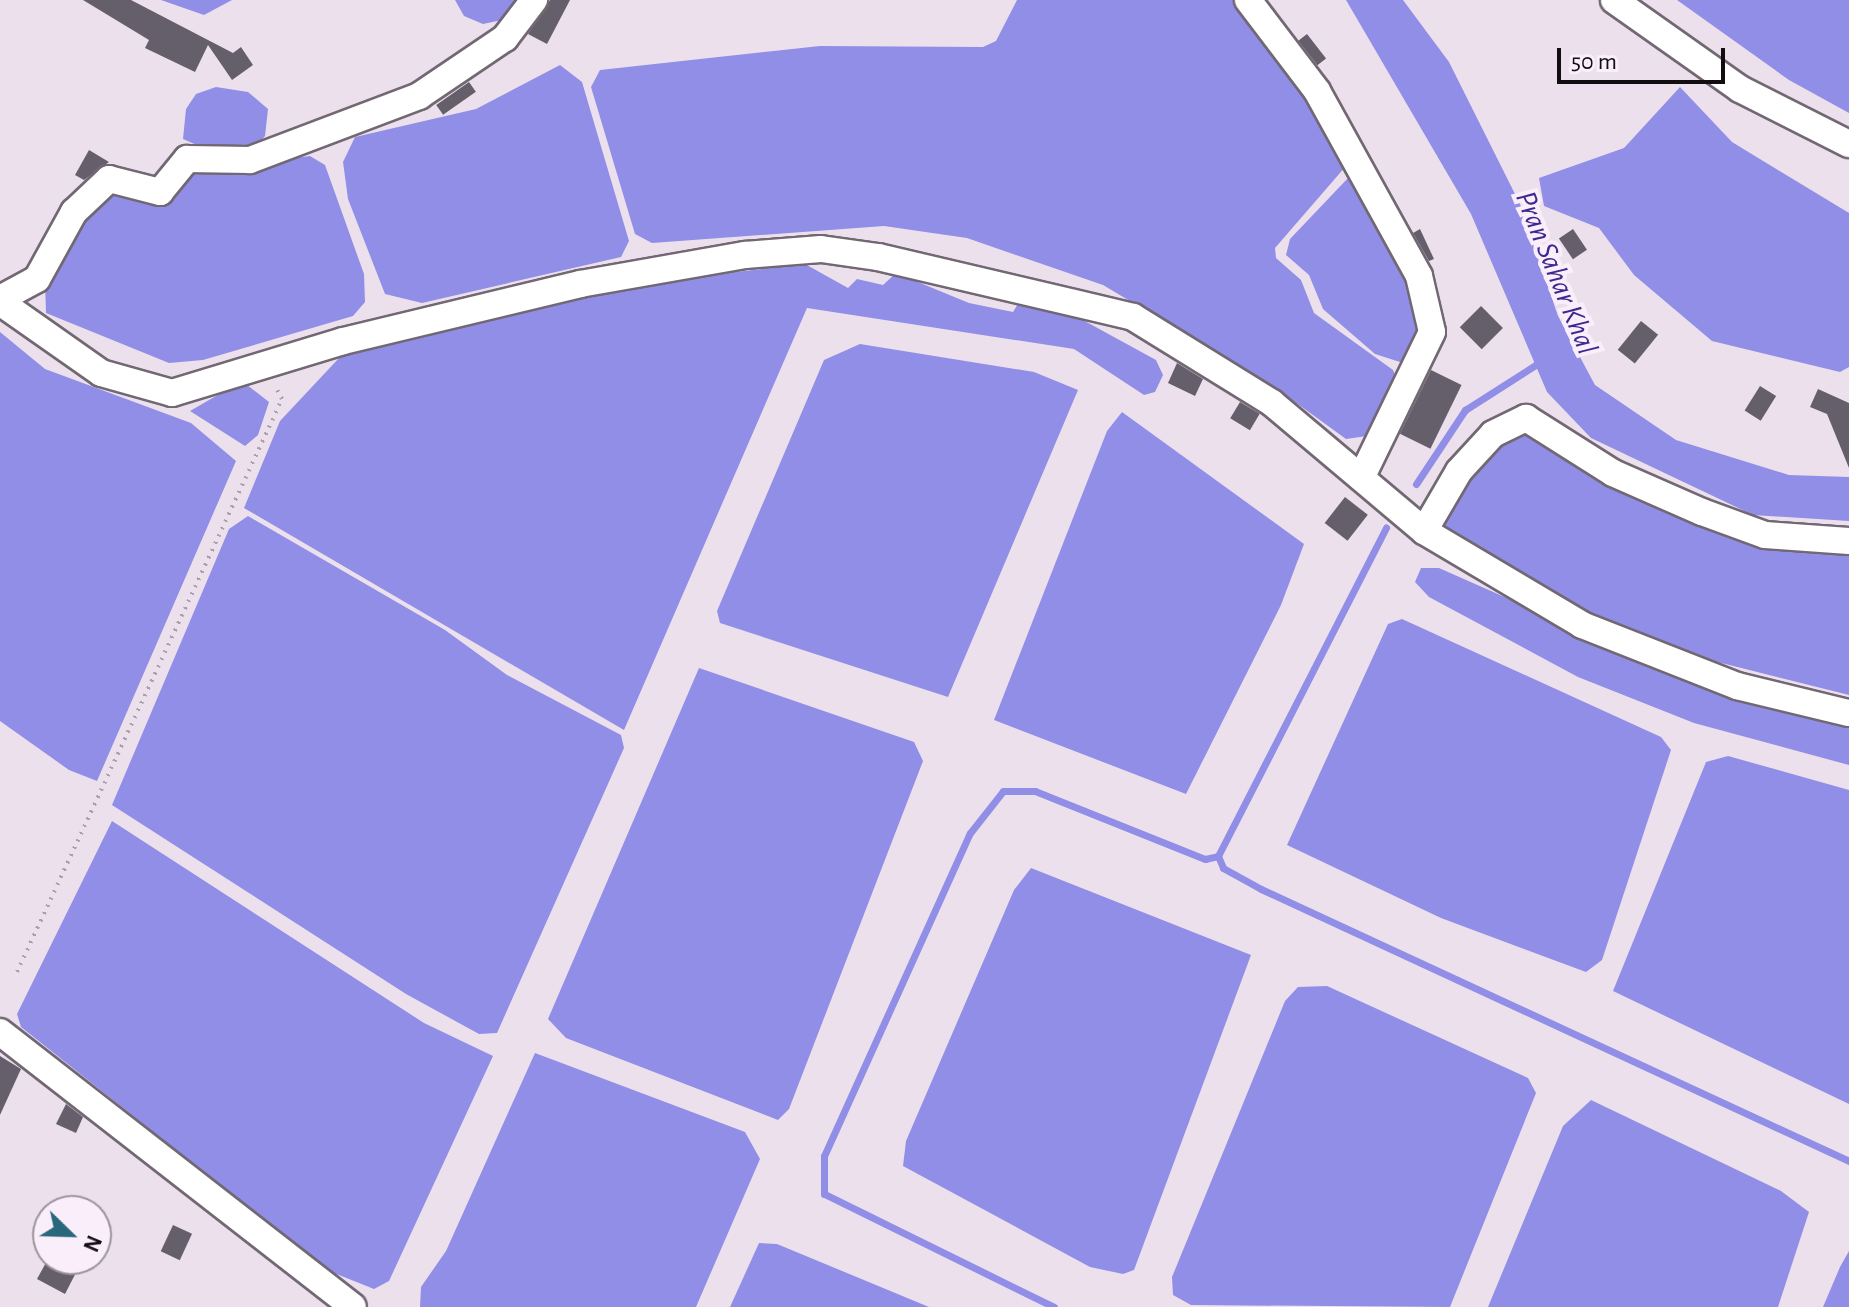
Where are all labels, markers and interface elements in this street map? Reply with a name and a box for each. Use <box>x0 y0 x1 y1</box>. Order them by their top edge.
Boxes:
scale bar <box>1561 32 1729 82</box>
text: 50 m <box>1571 50 1617 74</box>
water label: Pran Sahar Khal <box>1507 186 1605 360</box>
north arrow <box>32 1195 112 1275</box>
text: N <box>79 1232 105 1255</box>

